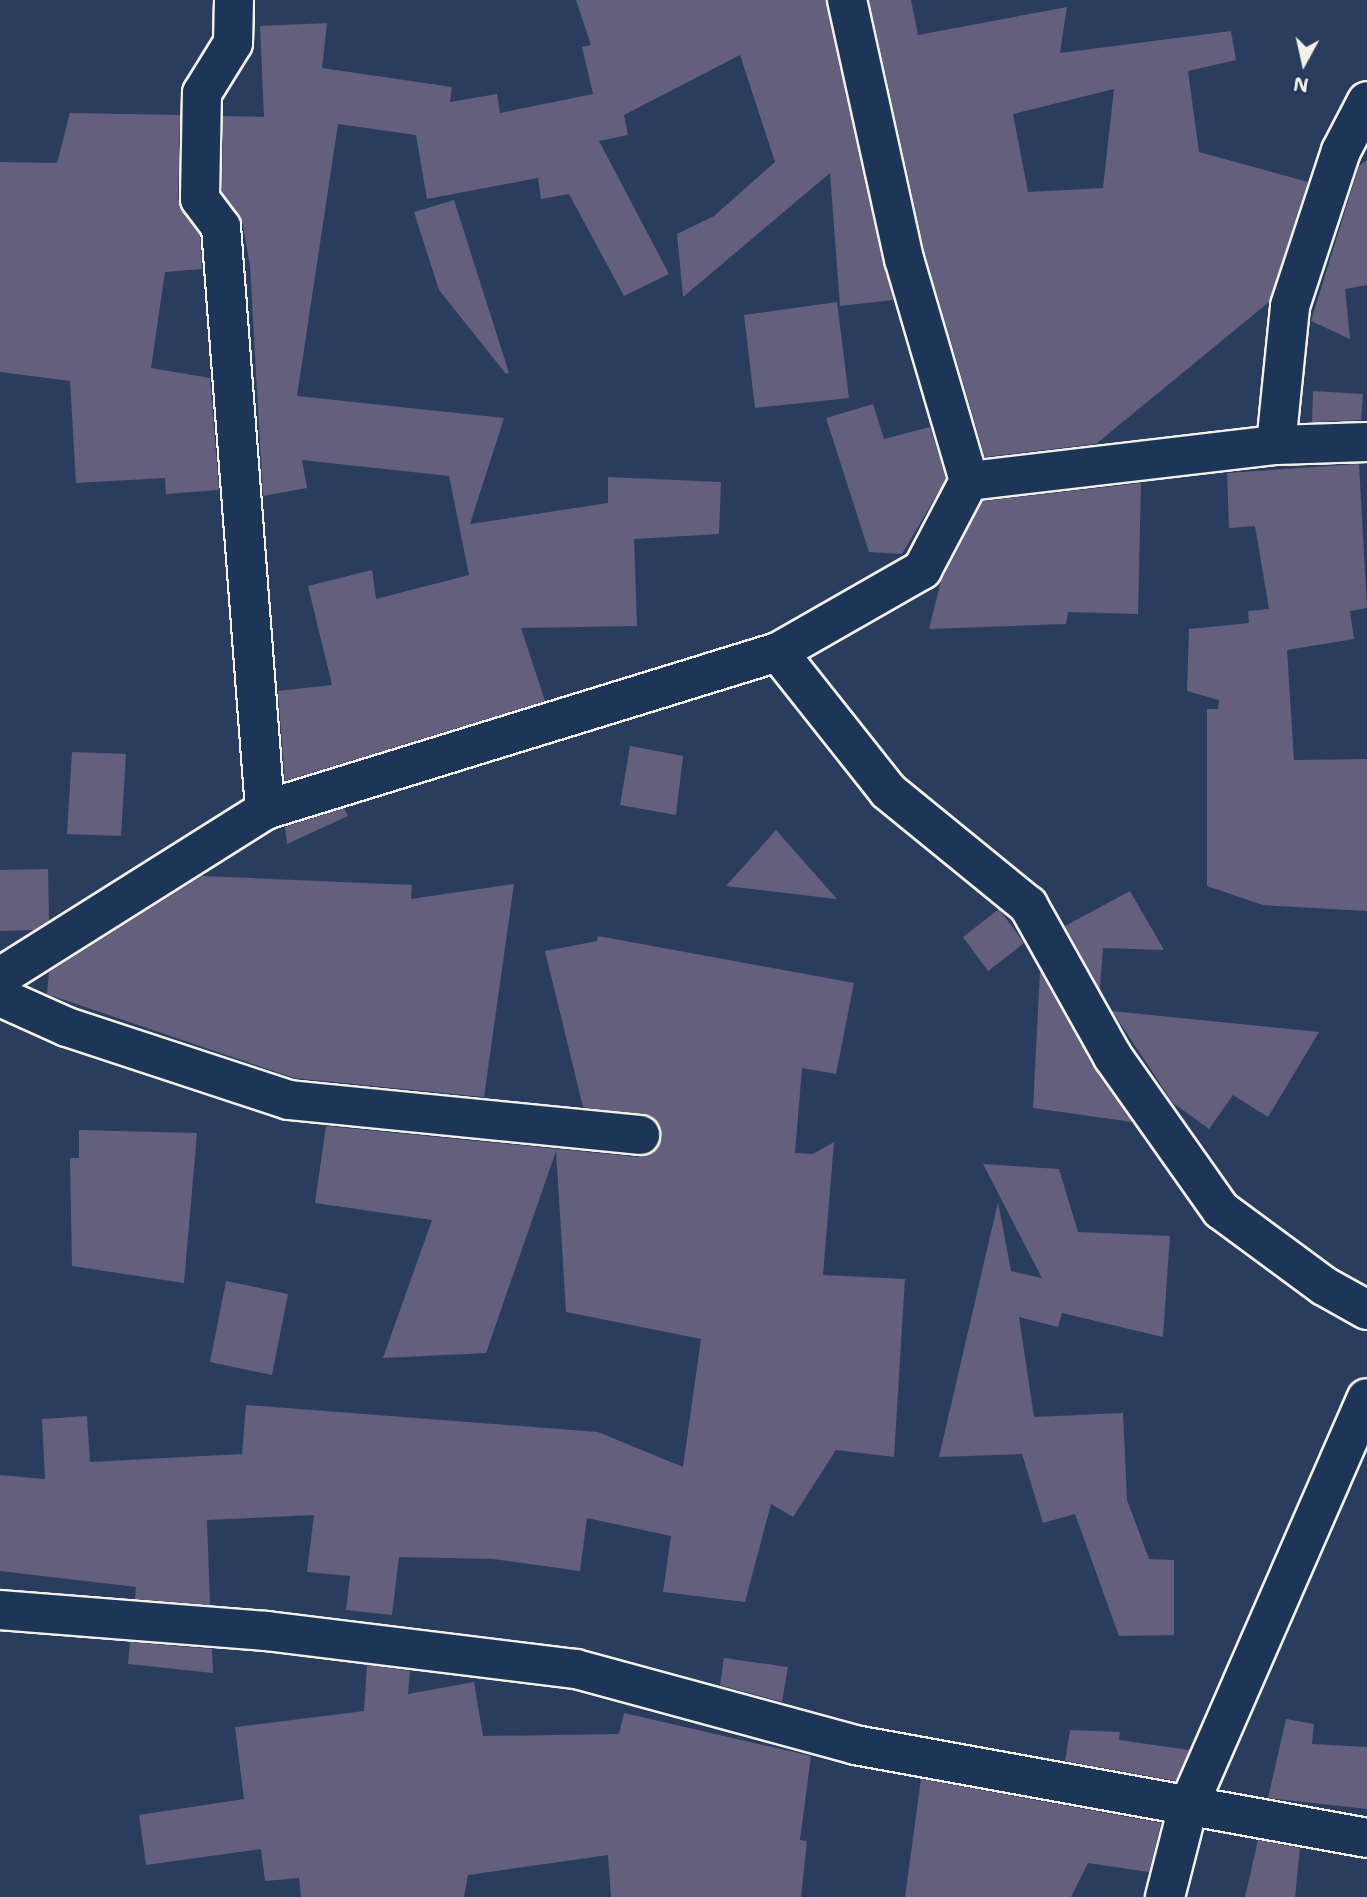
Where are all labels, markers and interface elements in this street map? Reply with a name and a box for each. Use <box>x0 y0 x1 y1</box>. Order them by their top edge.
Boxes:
north arrow <box>1269 28 1339 98</box>
text: N <box>1292 71 1310 98</box>

